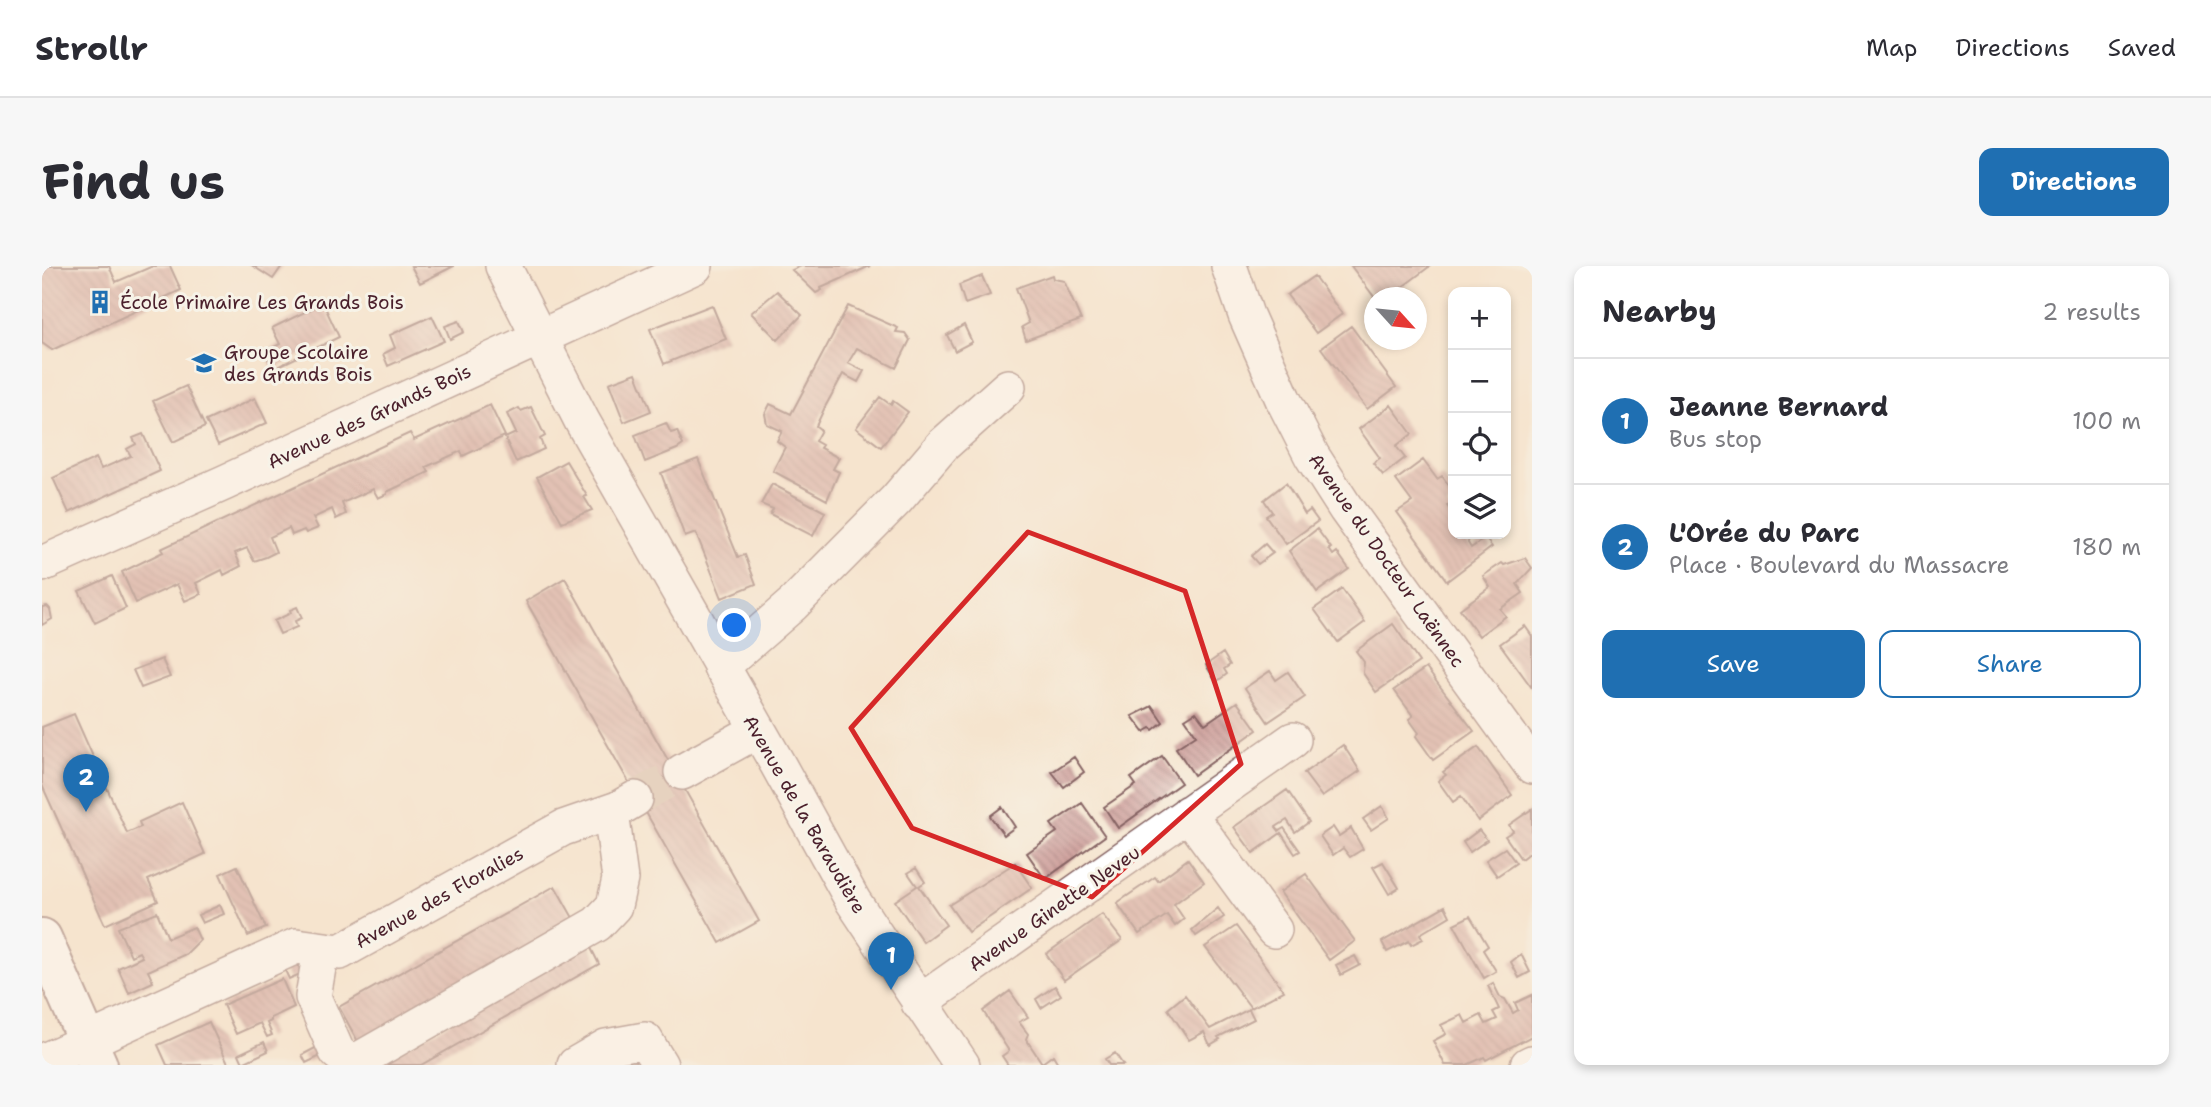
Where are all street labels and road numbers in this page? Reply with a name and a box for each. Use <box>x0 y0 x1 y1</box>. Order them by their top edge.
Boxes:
street label: Avenue des Grands Bois <box>263 358 475 475</box>
street label: Avenue du Docteur Laënnec <box>1303 448 1470 672</box>
street label: Avenue de la Baraudière <box>737 710 872 918</box>
street label: Avenue Ginette Neveu <box>964 840 1145 977</box>
street label: Avenue des Floralies <box>351 841 528 954</box>

